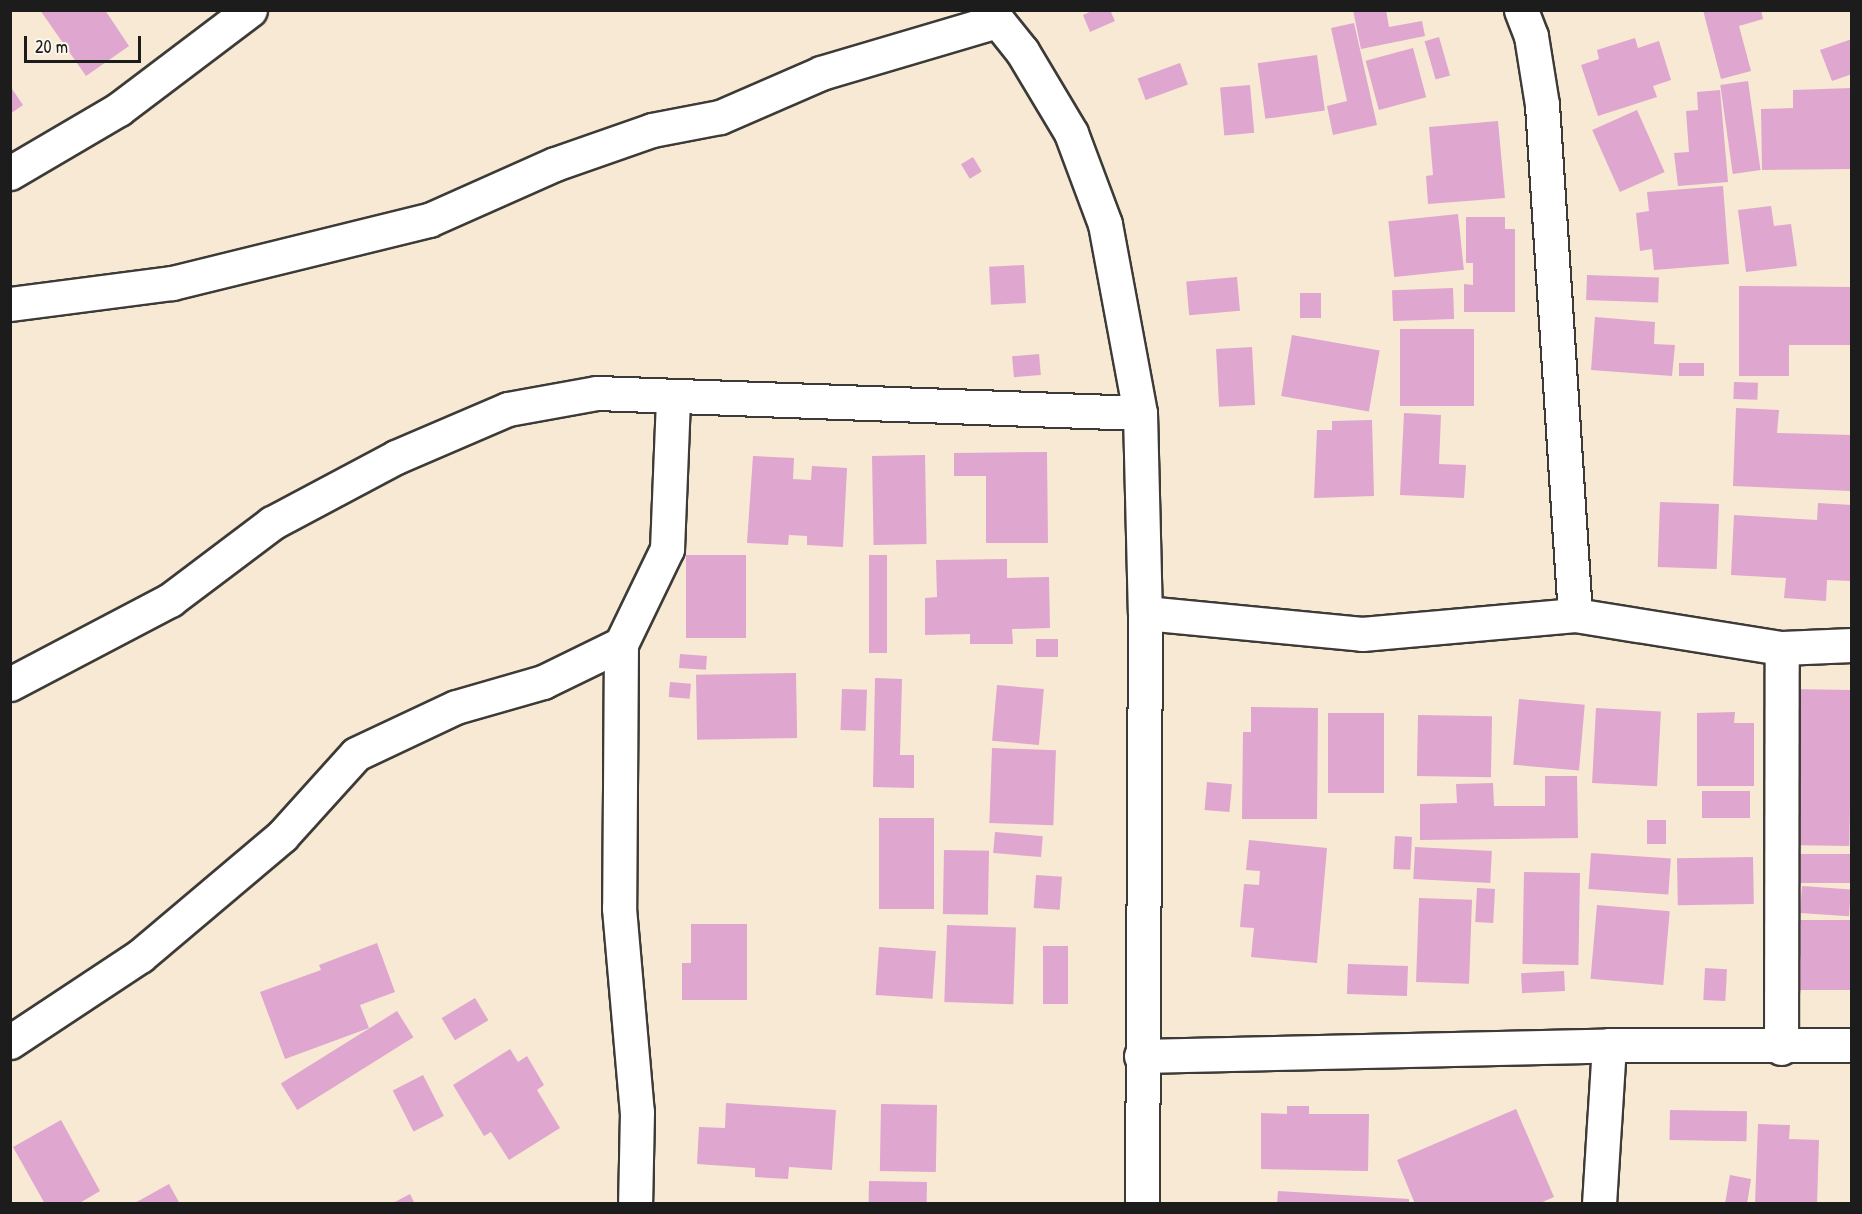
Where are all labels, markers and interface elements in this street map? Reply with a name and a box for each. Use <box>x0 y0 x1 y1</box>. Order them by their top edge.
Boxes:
scale bar <box>27 24 144 62</box>
text: 20 m <box>35 34 68 59</box>

